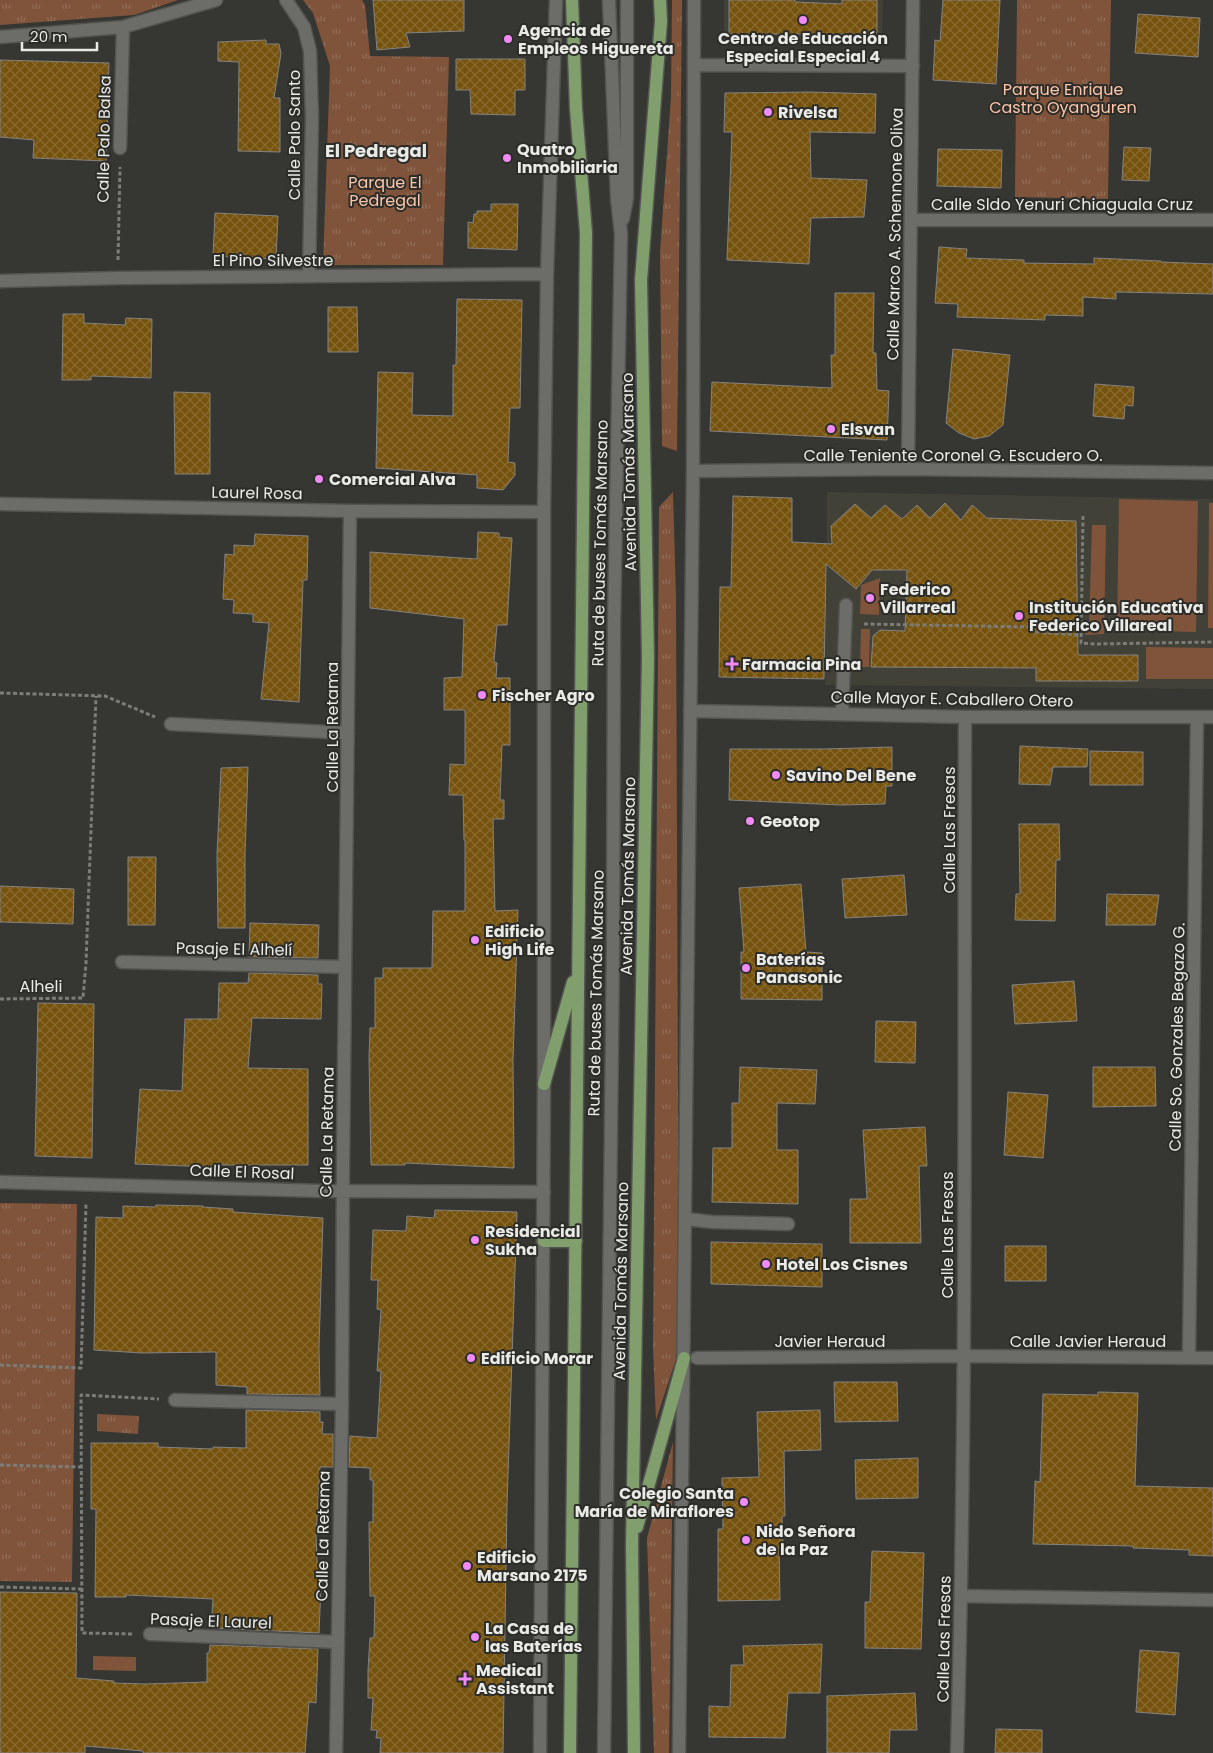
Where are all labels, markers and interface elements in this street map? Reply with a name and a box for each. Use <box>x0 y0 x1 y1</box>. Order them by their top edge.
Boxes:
marker: Centro de Educación Especial Especial 4 <box>797 14 809 26</box>
place label: Agencia de Empleos Higuereta <box>518 19 674 60</box>
scale bar <box>22 20 98 52</box>
text: 20 m <box>30 26 68 47</box>
place label: Centro de Educación Especial Especial 4 <box>718 27 888 68</box>
marker: Agencia de Empleos Higuereta <box>502 33 514 45</box>
street label: Calle Palo Santo <box>283 70 306 200</box>
street label: Calle Palo Balsa <box>91 75 117 203</box>
park label: Parque Enrique Castro Oyanguren <box>989 78 1137 119</box>
place label: Rivelsa <box>778 101 838 124</box>
marker: Rivelsa <box>762 106 774 118</box>
street label: Calle Marco A. Schennone Oliva <box>881 107 909 361</box>
district label: El Pedregal <box>325 138 427 163</box>
place label: Quatro Inmobiliaria <box>517 138 618 179</box>
marker: Quatro Inmobiliaria <box>501 152 513 164</box>
park label: Parque El Pedregal <box>348 171 422 212</box>
street label: Calle Sldo Yenuri Chiaguala Cruz <box>931 193 1193 216</box>
street label: El Pino Silvestre <box>213 249 333 272</box>
street label: Avenida Tomás Marsano <box>616 372 642 572</box>
place label: Elsvan <box>841 418 895 441</box>
street label: Ruta de buses Tomás Marsano <box>586 419 614 667</box>
marker: Elsvan <box>825 423 837 435</box>
street label: Calle Teniente Coronel G. Escudero O. <box>803 444 1103 467</box>
place label: Comercial Alva <box>329 468 456 491</box>
marker: Comercial Alva <box>313 473 325 485</box>
street label: Laurel Rosa <box>211 481 303 505</box>
place label: Federico Villarreal <box>880 578 956 619</box>
marker: Federico Villarreal <box>864 592 876 604</box>
place label: Institución Educativa Federico Villareal <box>1029 596 1204 637</box>
marker: Institución Educativa Federico Villareal <box>1013 610 1025 622</box>
place label: Farmacia Pina <box>742 653 861 676</box>
marker: Farmacia Pina <box>726 658 738 670</box>
street label: Calle La Retama <box>321 662 344 792</box>
place label: Fischer Agro <box>492 684 595 707</box>
street label: Calle Mayor E. Caballero Otero <box>830 685 1074 713</box>
marker: Fischer Agro <box>476 689 488 701</box>
place label: Savino Del Bene <box>786 764 917 787</box>
street label: Calle Las Fresas <box>938 766 961 894</box>
marker: Savino Del Bene <box>770 769 782 781</box>
street label: Avenida Tomás Marsano <box>615 776 641 976</box>
place label: Geotop <box>760 810 820 833</box>
marker: Geotop <box>744 815 756 827</box>
street label: Ruta de buses Tomás Marsano <box>582 869 610 1117</box>
place label: Edificio High Life <box>485 920 555 961</box>
street label: Calle So. Gonzales Begazo G. <box>1164 922 1190 1152</box>
marker: Edificio High Life <box>469 934 481 946</box>
street label: Pasaje El Alhelí <box>176 936 293 962</box>
place label: Baterías Panasonic <box>756 948 843 989</box>
marker: Baterías Panasonic <box>740 962 752 974</box>
street label: Alheli <box>20 975 62 998</box>
street label: Calle La Retama <box>314 1066 340 1198</box>
street label: Calle El Rosal <box>189 1159 295 1185</box>
street label: Calle Las Fresas <box>936 1171 959 1299</box>
street label: Avenida Tomás Marsano <box>608 1181 634 1381</box>
place label: Residencial Sukha <box>485 1220 580 1261</box>
marker: Residencial Sukha <box>469 1234 481 1246</box>
place label: Hotel Los Cisnes <box>776 1253 908 1276</box>
marker: Hotel Los Cisnes <box>760 1258 772 1270</box>
street label: Javier Heraud <box>774 1330 886 1353</box>
street label: Calle Javier Heraud <box>1010 1330 1166 1353</box>
place label: Edificio Morar <box>481 1347 593 1370</box>
marker: Edificio Morar <box>465 1352 477 1364</box>
street label: Calle La Retama <box>310 1470 336 1602</box>
place label: Colegio Santa María de Miraflores <box>575 1482 734 1523</box>
marker: Colegio Santa María de Miraflores <box>738 1496 750 1508</box>
place label: Nido Señora de la Paz <box>756 1520 856 1561</box>
marker: Nido Señora de la Paz <box>740 1534 752 1546</box>
place label: Edificio Marsano 2175 <box>477 1546 588 1587</box>
marker: Edificio Marsano 2175 <box>461 1560 473 1572</box>
street label: Calle Las Fresas <box>931 1575 957 1703</box>
street label: Pasaje El Laurel <box>150 1607 272 1635</box>
place label: La Casa de las Baterías <box>485 1617 583 1658</box>
marker: La Casa de las Baterías <box>469 1631 481 1643</box>
place label: Medical Assistant <box>476 1659 554 1700</box>
marker: Medical Assistant <box>458 1672 472 1686</box>

